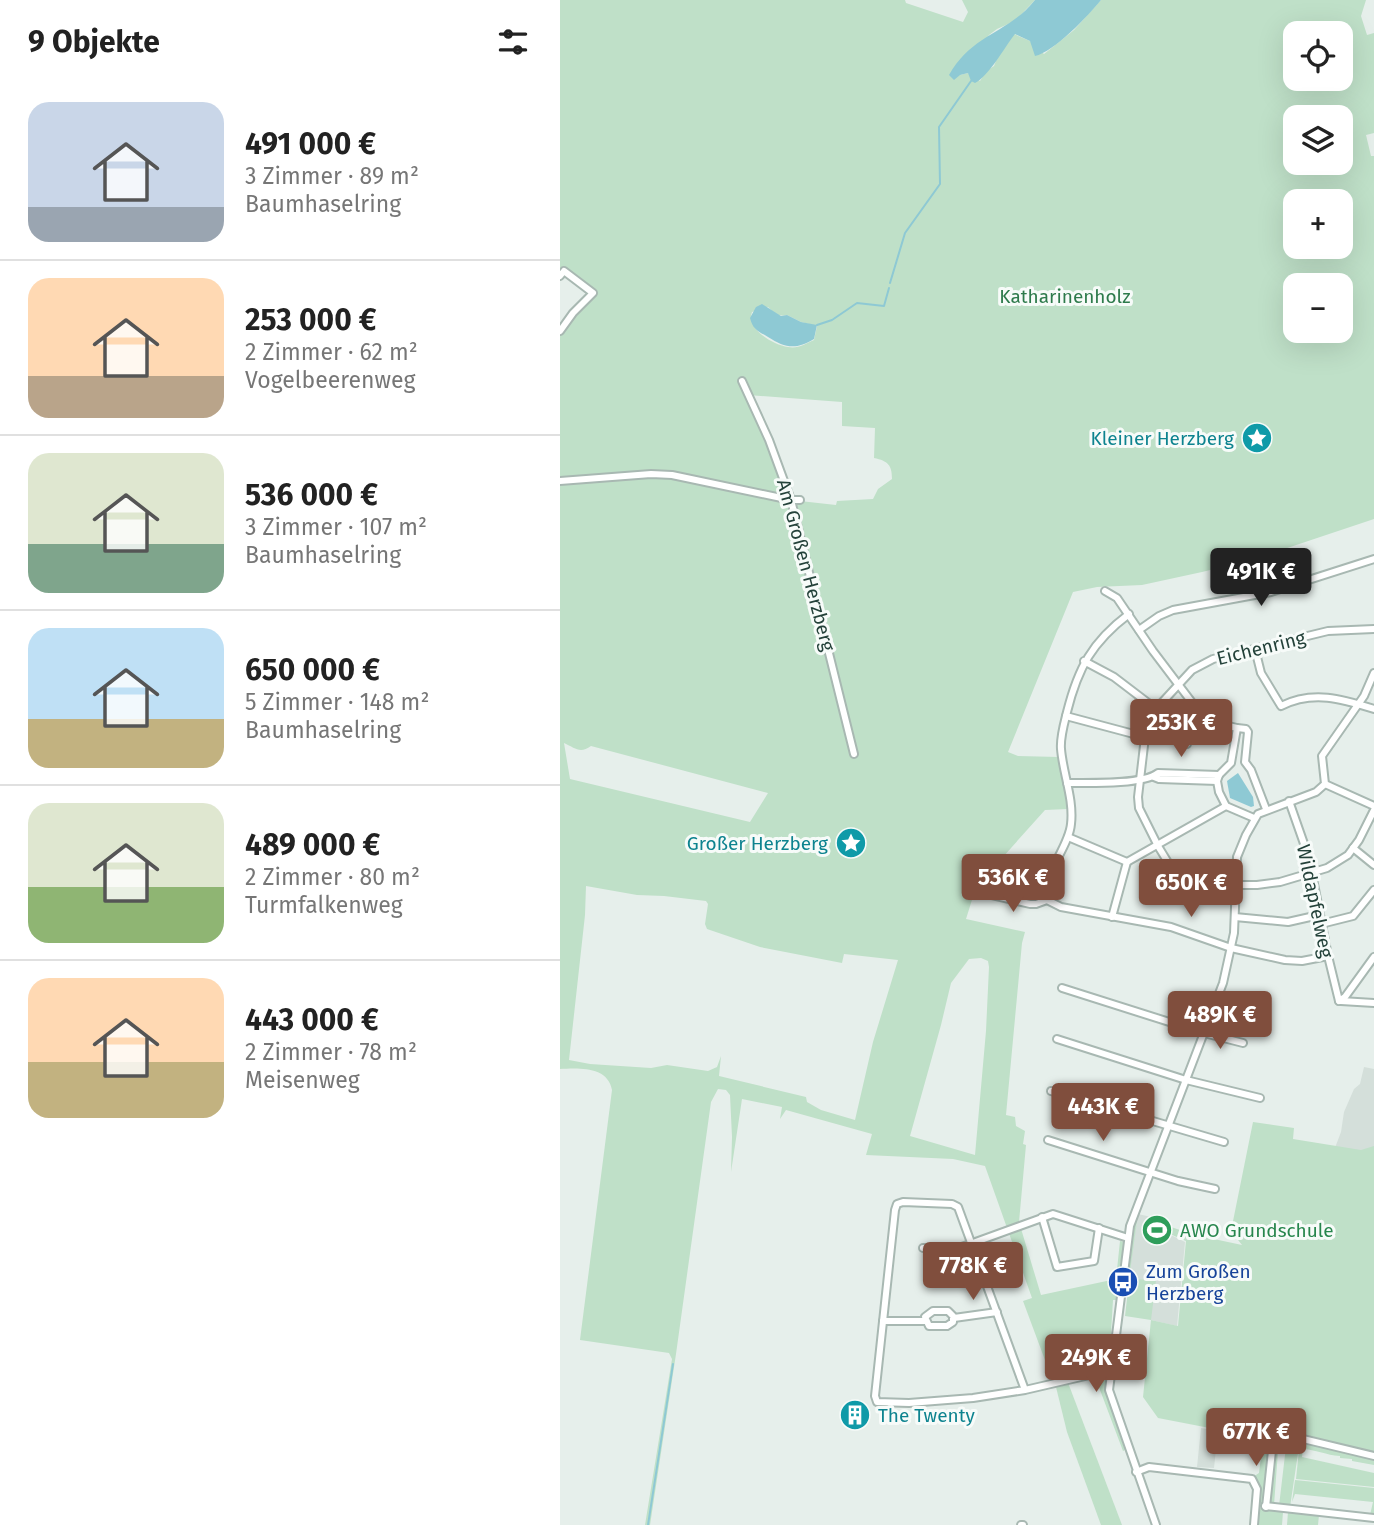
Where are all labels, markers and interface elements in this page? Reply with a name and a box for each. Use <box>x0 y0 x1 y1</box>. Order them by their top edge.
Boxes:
map controls <box>1283 21 1353 343</box>
button: locate <box>1283 21 1353 91</box>
icon: filters <box>494 23 532 61</box>
text: 9 Objekte <box>28 24 160 60</box>
button: layers <box>1283 105 1353 175</box>
text: 491 000 € <box>245 126 376 162</box>
icon: home <box>84 130 168 214</box>
text: 3 Zimmer · 89 m² <box>245 162 419 190</box>
button: + <box>1283 189 1353 259</box>
text: Baumhaselring <box>245 190 401 218</box>
button: − <box>1283 273 1353 343</box>
park label: Katharinenholz <box>999 285 1131 308</box>
text: 253 000 € <box>245 302 377 338</box>
icon: home <box>84 306 168 390</box>
text: 2 Zimmer · 62 m² <box>245 338 418 366</box>
text: Vogelbeerenweg <box>245 366 415 394</box>
place icon: Kleiner Herzberg <box>1240 421 1274 455</box>
place label: Kleiner Herzberg <box>1090 427 1234 450</box>
street label: Am Großen Herzberg <box>772 476 840 654</box>
text: 536 000 € <box>245 477 378 513</box>
icon: home <box>84 481 168 565</box>
text: 3 Zimmer · 107 m² <box>245 513 427 541</box>
text: Baumhaselring <box>245 541 401 569</box>
pin: 491K € <box>1204 548 1318 608</box>
text: 491K € <box>1226 557 1296 585</box>
street label: Eichenring <box>1214 626 1308 670</box>
text: 650 000 € <box>245 652 380 688</box>
icon: home <box>84 656 168 740</box>
text: 5 Zimmer · 148 m² <box>245 688 429 716</box>
pin: 253K € <box>1124 700 1238 759</box>
text: 253K € <box>1146 708 1216 736</box>
text: Baumhaselring <box>245 716 401 744</box>
place icon: Großer Herzberg <box>834 826 868 860</box>
text: 489 000 € <box>245 827 380 863</box>
icon: home <box>84 831 168 915</box>
place label: Großer Herzberg <box>687 832 828 855</box>
street label: Wildapfelweg <box>1292 842 1338 960</box>
pin: 536K € <box>956 855 1070 914</box>
pin: 650K € <box>1134 860 1248 919</box>
text: 2 Zimmer · 80 m² <box>245 863 420 891</box>
text: 536K € <box>978 863 1048 891</box>
text: 650K € <box>1155 868 1227 896</box>
text: Turmfalkenweg <box>245 891 403 919</box>
pin: 489K € <box>1163 992 1277 1051</box>
text: 489K € <box>1184 1000 1256 1028</box>
text: 443 000 € <box>245 1002 379 1038</box>
icon: home <box>84 1006 168 1090</box>
text: 2 Zimmer · 78 m² <box>245 1038 417 1066</box>
text: Meisenweg <box>245 1066 360 1094</box>
pin: 443K € <box>1046 1084 1160 1143</box>
text: 443K € <box>1067 1092 1139 1120</box>
sports icon: AWO Grundschule <box>1140 1213 1174 1247</box>
place label: AWO Grundschule <box>1180 1219 1334 1242</box>
pin: 778K € <box>916 1242 1030 1302</box>
text: 778K € <box>939 1251 1007 1279</box>
place label: Zum Großen Herzberg <box>1146 1260 1251 1305</box>
bus stop icon: Zum Großen Herzberg <box>1106 1265 1140 1299</box>
pin: 249K € <box>1039 1334 1153 1394</box>
text: 249K € <box>1061 1343 1131 1371</box>
building icon: The Twenty <box>838 1398 872 1432</box>
place label: The Twenty <box>878 1404 975 1427</box>
pin: 677K € <box>1199 1408 1313 1468</box>
text: 677K € <box>1222 1417 1290 1445</box>

